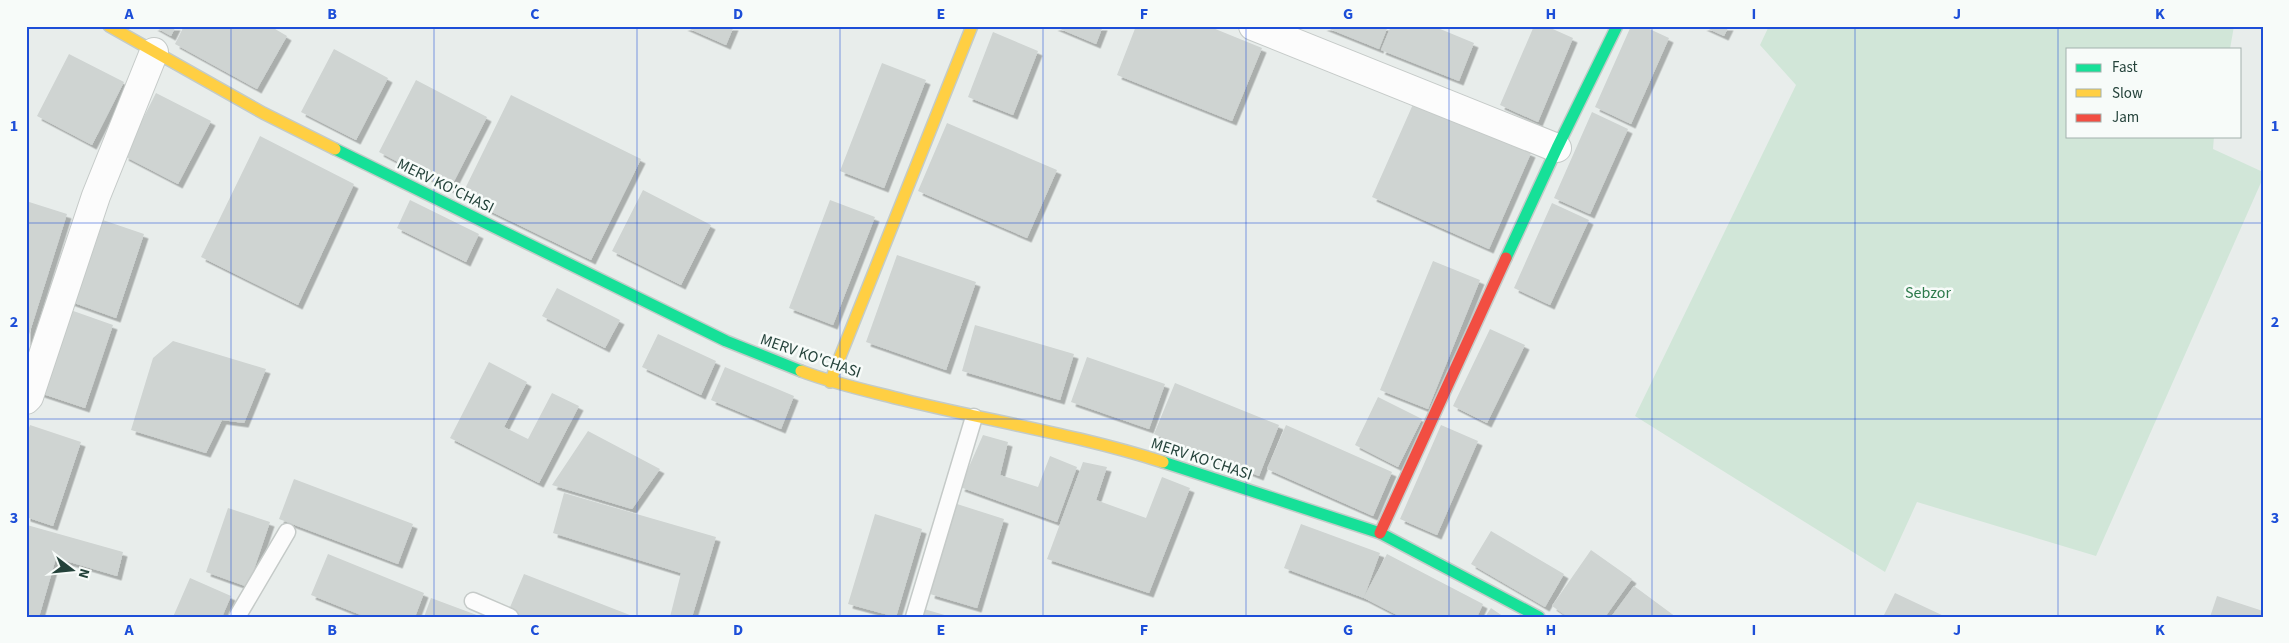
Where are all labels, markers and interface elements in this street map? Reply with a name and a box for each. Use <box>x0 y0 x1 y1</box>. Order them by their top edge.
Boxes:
text: A <box>123 3 134 25</box>
text: B <box>327 3 337 25</box>
text: C <box>530 3 540 25</box>
text: D <box>733 3 743 25</box>
text: E <box>937 3 945 25</box>
text: F <box>1140 3 1148 25</box>
text: G <box>1343 3 1353 25</box>
text: H <box>1546 3 1556 25</box>
text: I <box>1752 3 1756 25</box>
text: J <box>1953 3 1961 25</box>
text: K <box>2155 3 2165 25</box>
legend <box>2066 48 2242 138</box>
text: Fast <box>2112 57 2138 78</box>
text: Slow <box>2112 83 2143 104</box>
text: Jam <box>2112 107 2139 128</box>
text: 1 <box>10 115 18 137</box>
text: 1 <box>2271 115 2279 137</box>
street label: MERV KO'CHASI <box>393 153 498 219</box>
park label: Sebzor <box>1905 282 1951 304</box>
text: 2 <box>10 311 18 333</box>
text: 2 <box>2271 311 2279 333</box>
street label: MERV KO'CHASI <box>757 328 864 383</box>
street label: MERV KO'CHASI <box>1148 432 1255 486</box>
text: 3 <box>10 507 18 529</box>
text: 3 <box>2271 507 2279 529</box>
north arrow <box>48 546 98 596</box>
text: N <box>73 566 94 581</box>
text: A <box>123 619 134 641</box>
text: B <box>327 619 337 641</box>
text: C <box>530 619 540 641</box>
text: D <box>733 619 743 641</box>
text: E <box>937 619 945 641</box>
text: F <box>1140 619 1148 641</box>
text: G <box>1343 619 1353 641</box>
text: H <box>1546 619 1556 641</box>
text: I <box>1752 619 1756 641</box>
text: J <box>1953 619 1961 641</box>
text: K <box>2155 619 2165 641</box>

